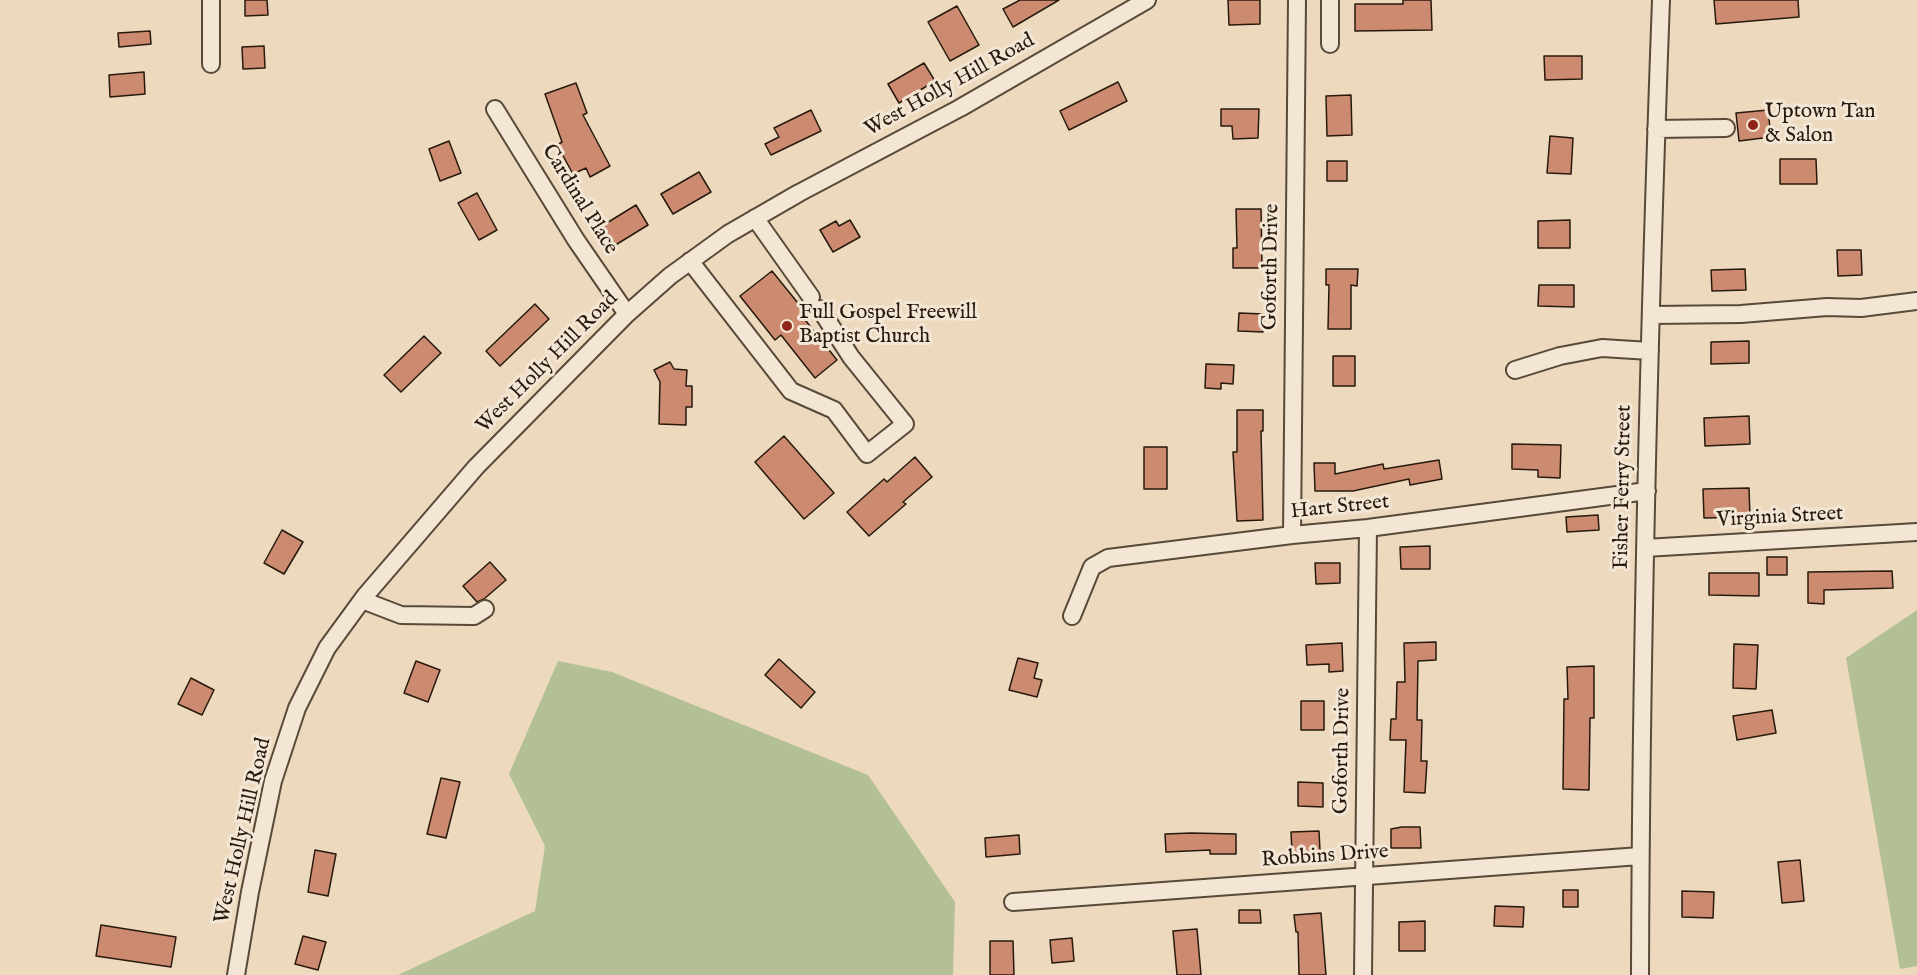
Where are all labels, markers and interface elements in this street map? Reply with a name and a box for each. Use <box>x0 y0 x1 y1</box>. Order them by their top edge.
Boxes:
street label: West Holly Hill Road <box>861 29 1039 143</box>
place label: Uptown Tan & Salon <box>1765 100 1875 150</box>
marker: Uptown Tan & Salon <box>1746 118 1760 132</box>
street label: Cardinal Place <box>535 140 623 260</box>
street label: Goforth Drive <box>1258 204 1286 330</box>
street label: West Holly Hill Road <box>472 287 624 439</box>
place label: Full Gospel Freewill Baptist Church <box>799 301 977 351</box>
marker: Full Gospel Freewill Baptist Church <box>780 319 794 333</box>
street label: Fisher Ferry Street <box>1610 404 1638 570</box>
street label: Hart Street <box>1290 490 1390 526</box>
street label: Virginia Street <box>1716 502 1844 534</box>
street label: Goforth Drive <box>1329 688 1357 814</box>
street label: West Holly Hill Road <box>210 736 278 926</box>
street label: Robbins Drive <box>1261 840 1389 874</box>

